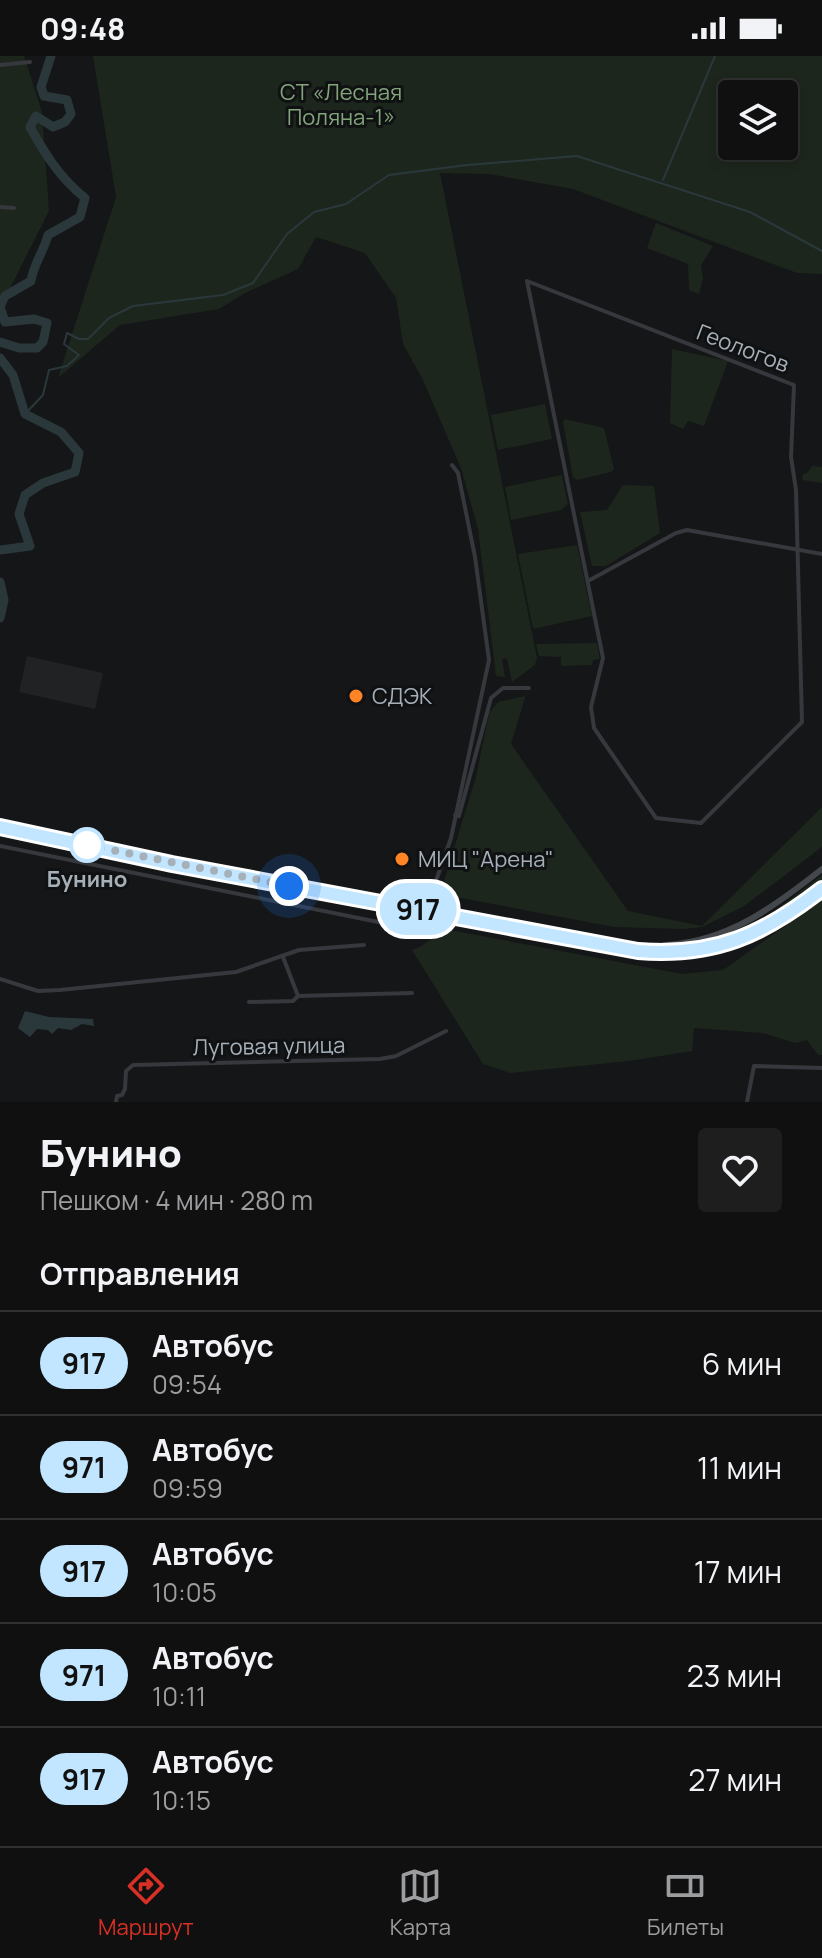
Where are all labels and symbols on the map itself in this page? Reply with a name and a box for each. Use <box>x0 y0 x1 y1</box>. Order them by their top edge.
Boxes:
park label: СТ «Лесная Поляна-1» <box>280 77 402 132</box>
street label: Геологов <box>693 317 794 379</box>
place label: СДЭК <box>372 681 433 711</box>
marker: СДЭК <box>347 687 365 705</box>
marker: Бунино <box>70 828 104 862</box>
place label: МИЦ "Арена" <box>418 844 554 874</box>
marker: МИЦ "Арена" <box>393 850 411 868</box>
place label: Бунино <box>47 864 127 894</box>
your location <box>269 866 309 906</box>
line badge: 917 <box>372 883 464 935</box>
street label: Луговая улица <box>192 1030 346 1062</box>

